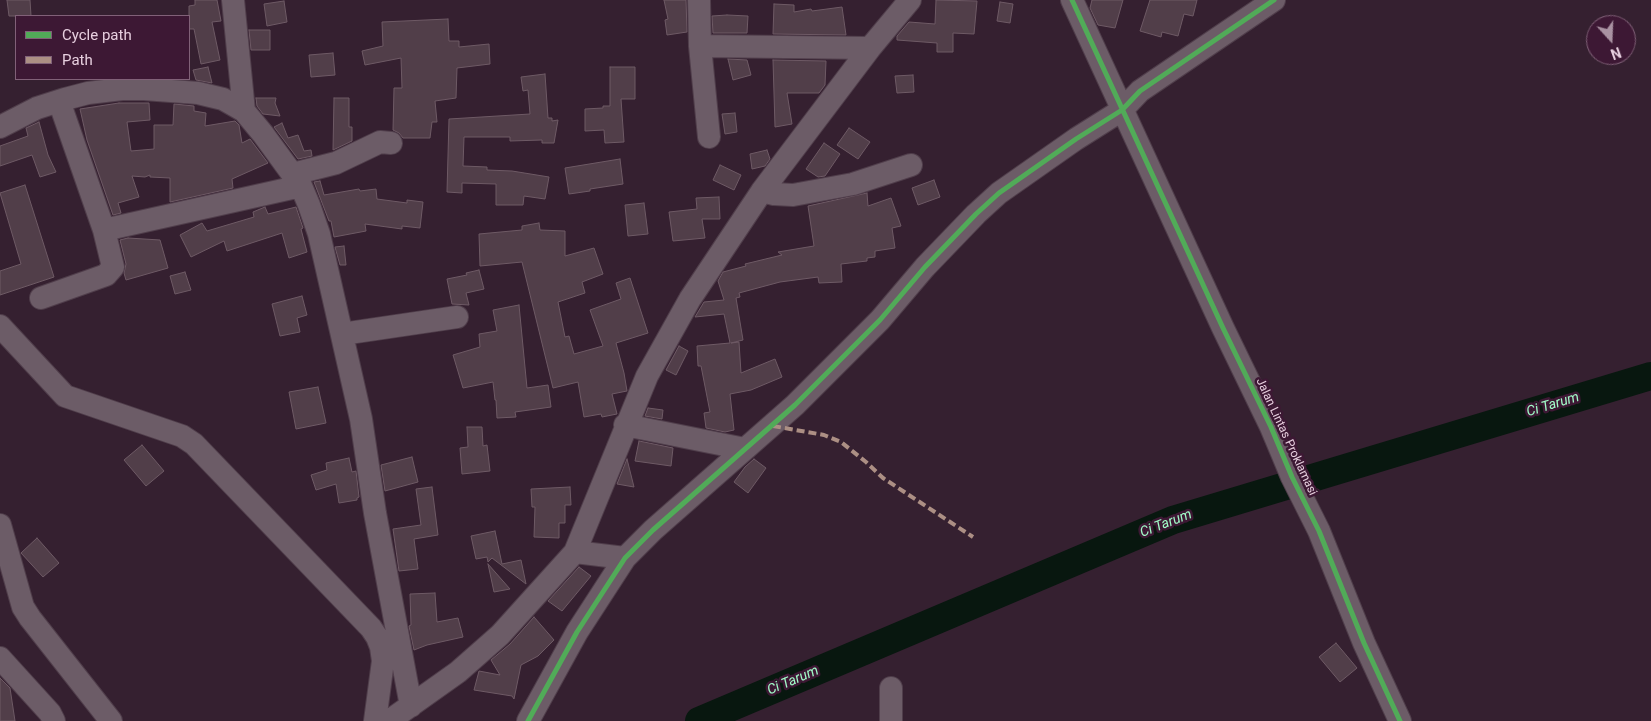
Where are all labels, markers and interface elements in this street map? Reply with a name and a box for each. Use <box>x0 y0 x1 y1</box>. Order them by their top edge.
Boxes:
legend <box>15 15 190 80</box>
north arrow <box>1586 15 1636 65</box>
text: Cycle path <box>62 26 132 44</box>
text: N <box>1608 44 1623 62</box>
text: Path <box>62 51 93 69</box>
street label: Jalan Lintas Proklamasi <box>1252 376 1320 498</box>
water label: Ci Tarum <box>1525 389 1581 421</box>
water label: Ci Tarum <box>1138 506 1194 542</box>
water label: Ci Tarum <box>765 663 821 699</box>

